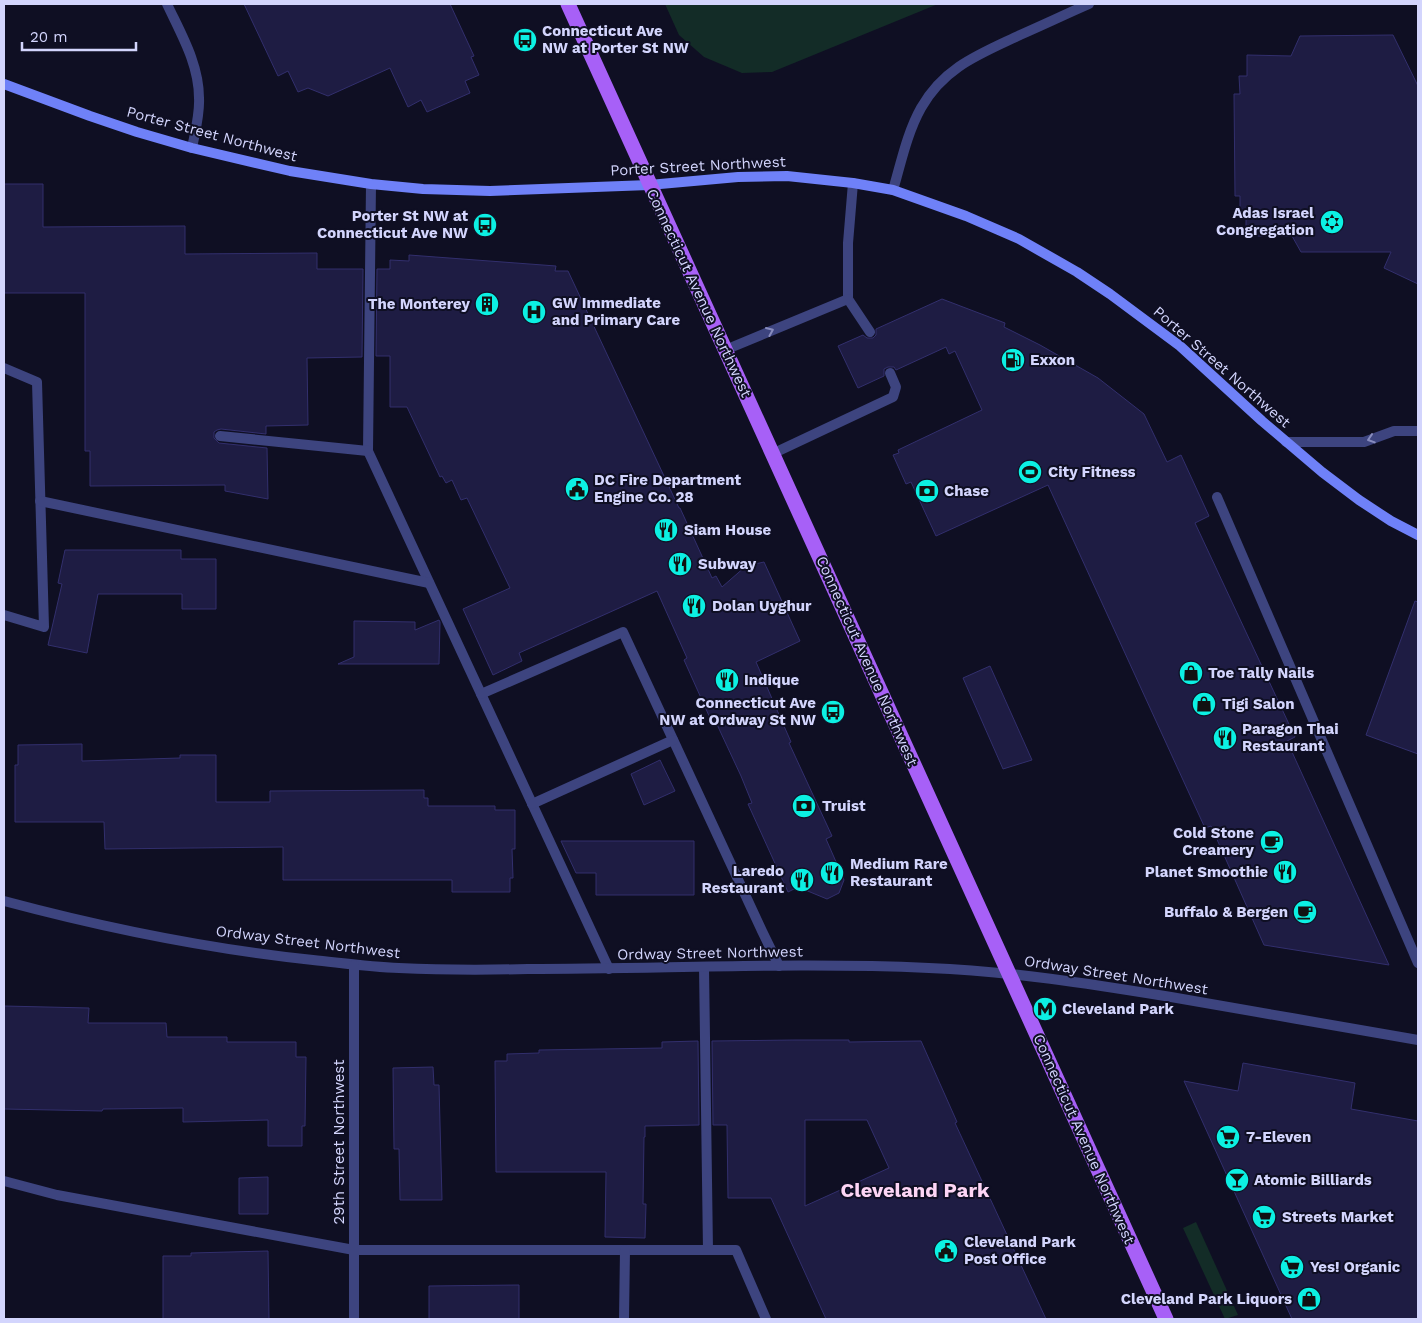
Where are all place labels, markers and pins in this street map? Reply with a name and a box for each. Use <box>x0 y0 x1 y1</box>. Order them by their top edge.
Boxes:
place label: Connecticut Ave NW at Porter St NW <box>542 22 689 57</box>
bus stop icon: Connecticut Ave NW at Porter St NW <box>512 27 538 53</box>
place label: Adas Israel Congregation <box>1216 204 1314 239</box>
place label: Porter St NW at Connecticut Ave NW <box>317 207 468 242</box>
synagogue icon: Adas Israel Congregation <box>1319 209 1345 235</box>
bus stop icon: Porter St NW at Connecticut Ave NW <box>472 212 498 238</box>
building icon: The Monterey <box>474 291 500 317</box>
place label: GW Immediate and Primary Care <box>552 294 680 329</box>
place label: The Monterey <box>368 295 471 313</box>
hospital icon: GW Immediate and Primary Care <box>521 299 547 325</box>
fuel station icon: Exxon <box>1000 347 1026 373</box>
place label: Exxon <box>1030 351 1075 369</box>
sports icon: City Fitness <box>1017 459 1043 485</box>
place label: City Fitness <box>1048 463 1136 481</box>
place label: DC Fire Department Engine Co. 28 <box>594 471 742 506</box>
public building icon: DC Fire Department Engine Co. 28 <box>564 476 590 502</box>
bank icon: Chase <box>914 478 940 504</box>
place label: Chase <box>944 482 989 500</box>
restaurant icon: Siam House <box>653 517 679 543</box>
place label: Siam House <box>684 521 771 539</box>
restaurant icon: Subway <box>667 551 693 577</box>
place label: Subway <box>698 555 757 573</box>
restaurant icon: Dolan Uyghur <box>681 593 707 619</box>
place label: Dolan Uyghur <box>712 597 812 615</box>
shop icon: Toe Tally Nails <box>1178 660 1204 686</box>
place label: Toe Tally Nails <box>1208 664 1314 682</box>
restaurant icon: Indique <box>714 667 740 693</box>
place label: Indique <box>744 671 800 689</box>
shop icon: Tigi Salon <box>1191 691 1217 717</box>
place label: Connecticut Ave NW at Ordway St NW <box>659 694 816 729</box>
place label: Tigi Salon <box>1222 695 1295 713</box>
bus stop icon: Connecticut Ave NW at Ordway St NW <box>820 699 846 725</box>
place label: Paragon Thai Restaurant <box>1242 720 1339 755</box>
restaurant icon: Paragon Thai Restaurant <box>1212 725 1238 751</box>
bank icon: Truist <box>791 793 817 819</box>
place label: Truist <box>822 797 866 815</box>
place label: Cold Stone Creamery <box>1173 824 1255 859</box>
cafe icon: Cold Stone Creamery <box>1259 829 1285 855</box>
place label: Medium Rare Restaurant <box>850 855 948 890</box>
restaurant icon: Planet Smoothie <box>1272 859 1298 885</box>
restaurant icon: Medium Rare Restaurant <box>819 860 845 886</box>
place label: Laredo Restaurant <box>702 862 784 897</box>
place label: Planet Smoothie <box>1145 863 1268 881</box>
restaurant icon: Laredo Restaurant <box>789 867 815 893</box>
cafe icon: Buffalo & Bergen <box>1292 899 1318 925</box>
place label: Buffalo & Bergen <box>1164 903 1288 921</box>
metro station icon: Cleveland Park <box>1032 996 1058 1022</box>
place label: Cleveland Park <box>1062 1000 1174 1018</box>
supermarket icon: 7-Eleven <box>1215 1124 1241 1150</box>
place label: 7-Eleven <box>1246 1128 1311 1146</box>
bar icon: Atomic Billiards <box>1224 1167 1250 1193</box>
place label: Atomic Billiards <box>1254 1171 1372 1189</box>
supermarket icon: Streets Market <box>1251 1204 1277 1230</box>
place label: Streets Market <box>1282 1208 1394 1226</box>
place label: Cleveland Park Post Office <box>964 1233 1076 1268</box>
public building icon: Cleveland Park Post Office <box>933 1238 959 1264</box>
supermarket icon: Yes! Organic <box>1279 1254 1305 1280</box>
place label: Yes! Organic <box>1310 1258 1401 1276</box>
shop icon: Cleveland Park Liquors <box>1296 1286 1322 1312</box>
place label: Cleveland Park Liquors <box>1121 1290 1292 1308</box>

